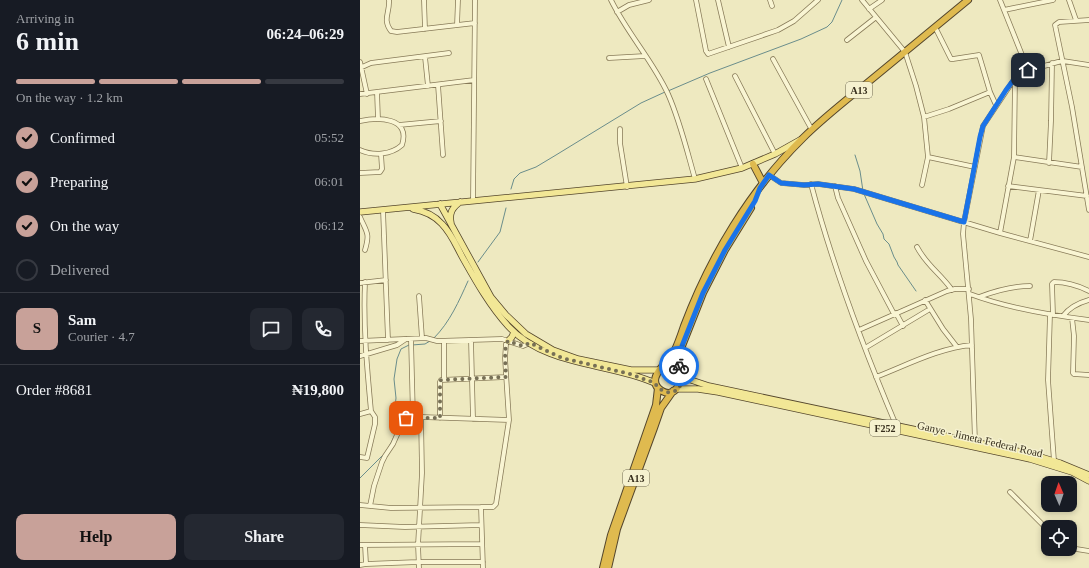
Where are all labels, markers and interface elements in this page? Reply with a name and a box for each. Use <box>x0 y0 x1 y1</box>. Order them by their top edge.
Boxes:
text: Arriving in <box>16 11 74 26</box>
text: 06:24–06:29 <box>267 26 344 42</box>
text: 6 min <box>16 27 79 56</box>
pin <box>1011 53 1045 87</box>
icon: home <box>1017 59 1039 81</box>
road number: A13 <box>846 82 872 98</box>
text: On the way · 1.2 km <box>16 90 123 105</box>
icon: check <box>16 127 38 149</box>
text: Confirmed <box>50 130 115 146</box>
text: 05:52 <box>314 130 344 145</box>
icon: check <box>16 171 38 193</box>
text: Preparing <box>50 174 108 190</box>
text: 06:01 <box>314 174 344 189</box>
icon: check <box>16 215 38 237</box>
text: On the way <box>50 218 119 234</box>
text: 06:12 <box>314 218 344 233</box>
text: Delivered <box>50 262 109 278</box>
button: chat <box>250 308 292 350</box>
button: phone <box>302 308 344 350</box>
text: Sam <box>68 312 96 328</box>
text: S <box>33 320 41 336</box>
text: Courier · 4.7 <box>68 329 135 344</box>
courier <box>659 346 699 386</box>
icon: bike <box>668 355 690 377</box>
text: Order #8681 <box>16 382 92 398</box>
text: ₦19,800 <box>292 382 344 398</box>
pin <box>389 401 423 435</box>
icon: bag <box>395 407 417 429</box>
street label: Ganye - Jimeta Federal Road <box>916 419 1044 459</box>
road number: F252 <box>870 420 900 436</box>
road number: A13 <box>623 470 649 486</box>
north arrow <box>1041 476 1077 512</box>
map controls <box>1041 476 1077 556</box>
button: Help <box>16 514 176 560</box>
button: Share <box>184 514 344 560</box>
button: locate <box>1041 520 1077 556</box>

